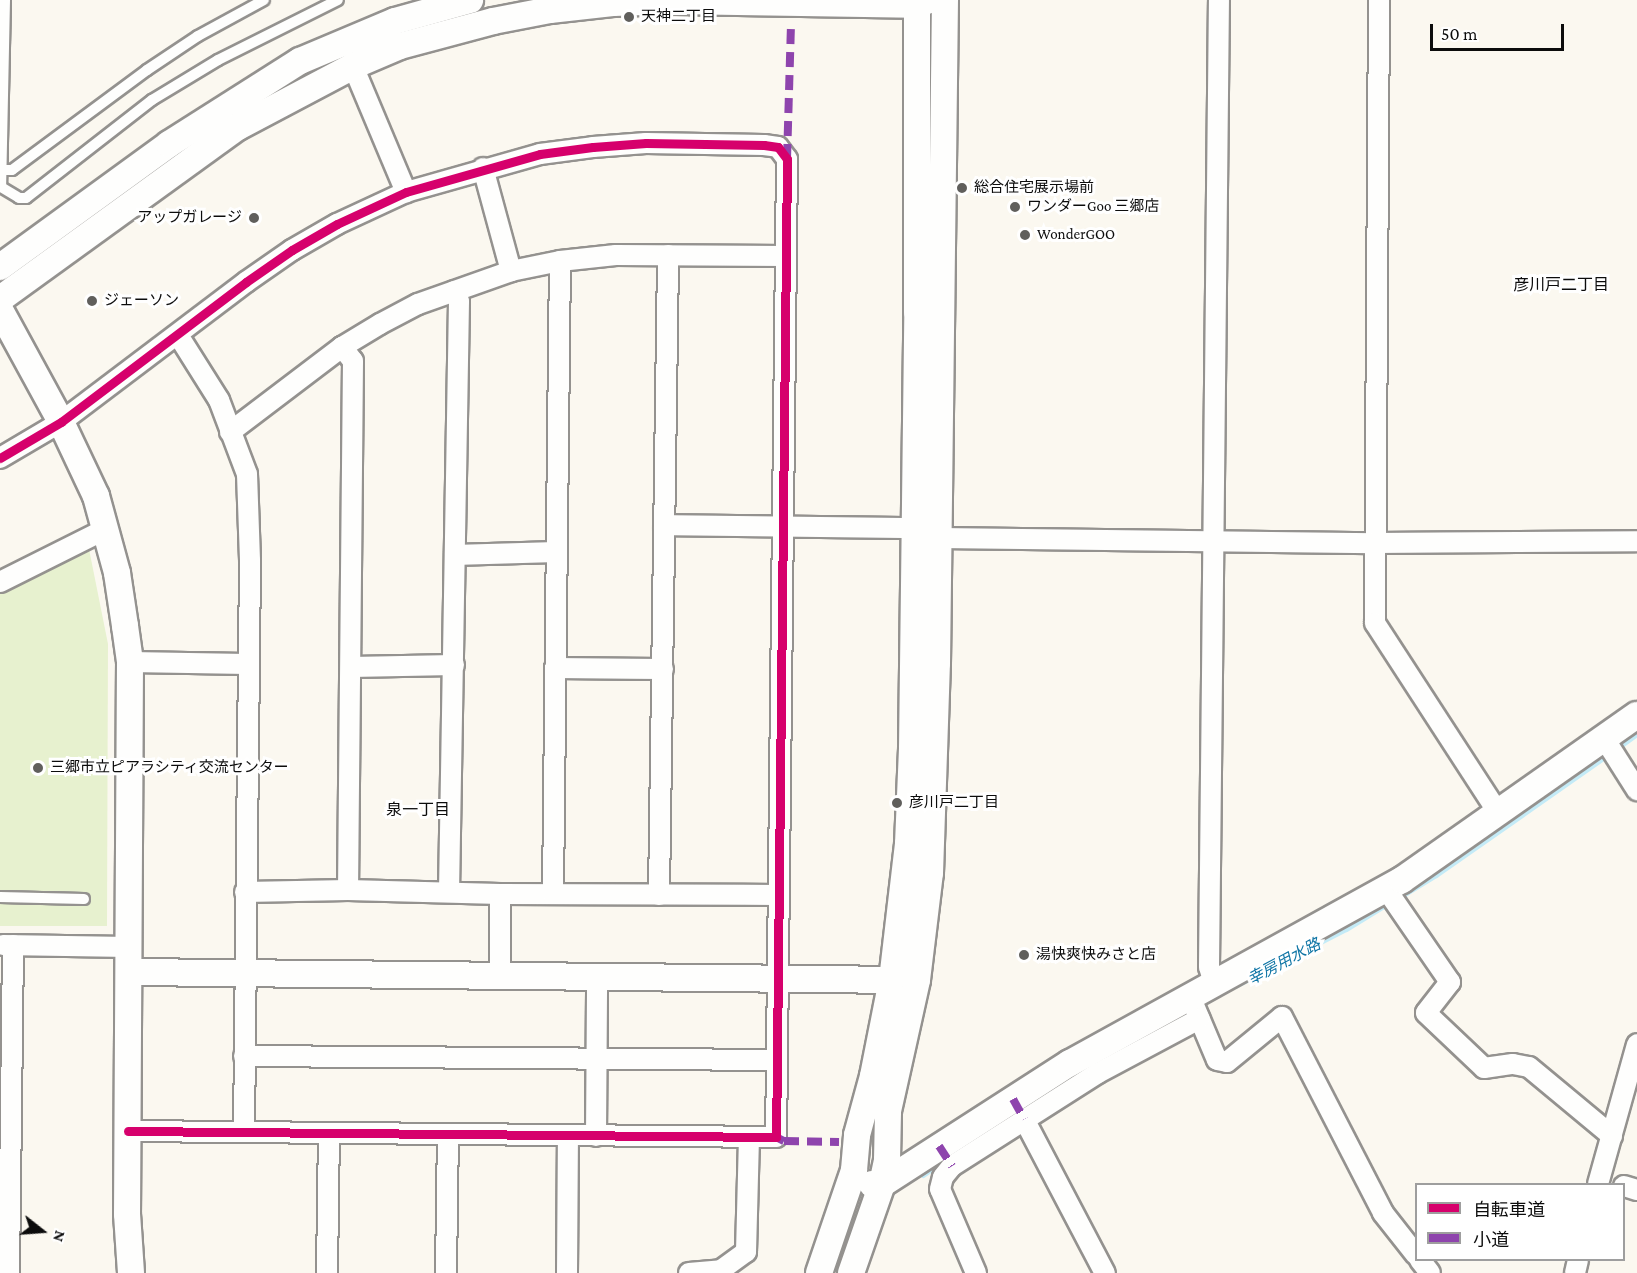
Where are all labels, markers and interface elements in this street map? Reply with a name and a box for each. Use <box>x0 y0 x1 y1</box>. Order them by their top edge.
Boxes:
place label: 天神二丁目 <box>641 8 716 26</box>
marker: 天神二丁目 <box>622 10 636 24</box>
scale bar <box>1433 12 1566 50</box>
text: 50 m <box>1441 24 1478 44</box>
place label: 総合住宅展示場前 <box>974 179 1094 197</box>
marker: 総合住宅展示場前 <box>955 181 969 195</box>
place label: ワンダーGoo 三郷店 <box>1027 198 1159 216</box>
marker: ワンダーGoo 三郷店 <box>1008 200 1022 214</box>
place label: アップガレージ <box>137 209 242 227</box>
marker: アップガレージ <box>247 211 261 225</box>
place label: WonderGOO <box>1037 226 1115 244</box>
marker: WonderGOO <box>1018 228 1032 242</box>
district label: 彦川戸二丁目 <box>1513 275 1609 295</box>
place label: ジェーソン <box>104 292 179 310</box>
marker: ジェーソン <box>85 294 99 308</box>
place label: 三郷市立ピアラシティ交流センター <box>50 759 290 777</box>
marker: 三郷市立ピアラシティ交流センター <box>31 761 45 775</box>
place label: 彦川戸二丁目 <box>909 794 999 812</box>
marker: 彦川戸二丁目 <box>890 796 904 810</box>
district label: 泉一丁目 <box>386 800 450 820</box>
water label: 幸房用水路 <box>1244 935 1324 989</box>
place label: 湯快爽快みさと店 <box>1036 946 1156 964</box>
marker: 湯快爽快みさと店 <box>1017 948 1031 962</box>
legend <box>1415 1183 1625 1261</box>
text: 自転車道 <box>1473 1200 1545 1220</box>
north arrow <box>12 1201 72 1261</box>
text: N <box>50 1229 69 1244</box>
text: 小道 <box>1473 1230 1509 1250</box>

